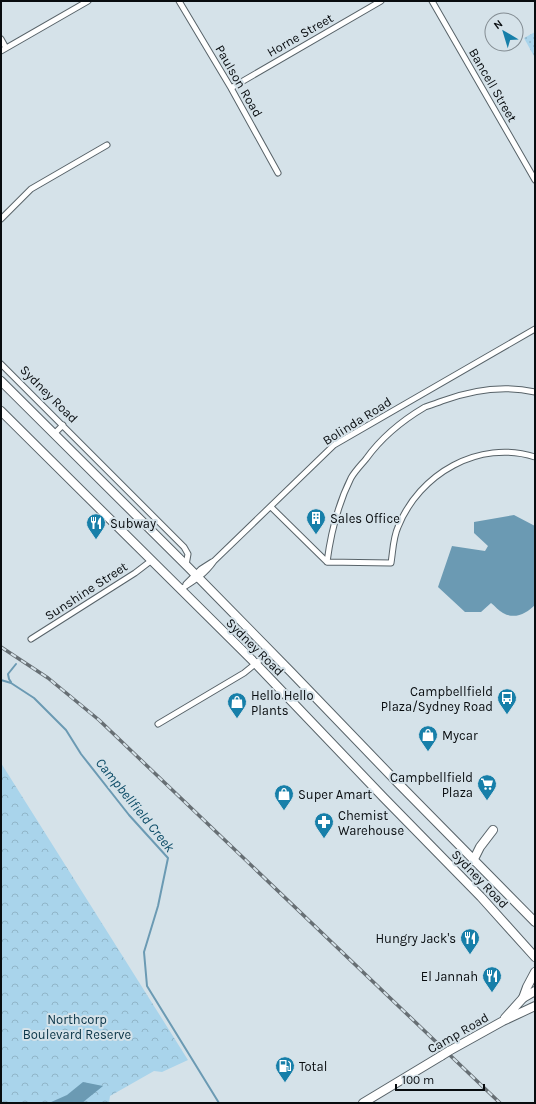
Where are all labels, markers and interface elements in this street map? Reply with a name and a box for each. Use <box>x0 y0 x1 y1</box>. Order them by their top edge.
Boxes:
street label: Horne Street <box>264 10 336 60</box>
north arrow <box>484 12 524 52</box>
text: N <box>491 17 505 32</box>
street label: Paulson Road <box>212 42 266 120</box>
street label: Bancell Street <box>466 46 520 125</box>
street label: Sydney Road <box>17 362 81 426</box>
street label: Bolinda Road <box>320 394 394 448</box>
building icon: Sales Office <box>305 507 327 535</box>
place label: Sales Office <box>330 511 400 526</box>
restaurant icon: Subway <box>85 512 107 540</box>
place label: Subway <box>110 516 156 531</box>
street label: Sunshine Street <box>42 559 130 623</box>
street label: Sydney Road <box>223 615 287 679</box>
place label: Campbellfield Plaza/Sydney Road <box>381 684 493 714</box>
bus stop icon: Campbellfield Plaza/Sydney Road <box>496 687 518 715</box>
place label: Hello Hello Plants <box>251 688 314 718</box>
shop icon: Hello Hello Plants <box>226 691 248 719</box>
shop icon: Mycar <box>417 724 439 752</box>
place label: Mycar <box>442 728 478 743</box>
water label: Campbellfield Creek <box>92 755 179 856</box>
place label: Campbellfield Plaza <box>390 770 473 800</box>
supermarket icon: Campbellfield Plaza <box>476 773 498 801</box>
shop icon: Super Amart <box>273 783 295 811</box>
place label: Super Amart <box>298 787 372 802</box>
place label: Chemist Warehouse <box>338 808 404 838</box>
pharmacy icon: Chemist Warehouse <box>313 811 335 839</box>
street label: Sydney Road <box>448 847 512 911</box>
restaurant icon: Hungry Jack's <box>459 927 481 955</box>
place label: Hungry Jack's <box>375 931 456 946</box>
restaurant icon: El Jannah <box>481 965 503 993</box>
place label: El Jannah <box>421 969 478 984</box>
street label: Camp Road <box>425 1010 491 1056</box>
park label: Northcorp Boulevard Reserve <box>23 1012 132 1042</box>
fuel station icon: Total <box>274 1055 296 1083</box>
place label: Total <box>299 1059 327 1074</box>
scale bar <box>396 1066 484 1092</box>
text: 100 m <box>402 1073 434 1087</box>

